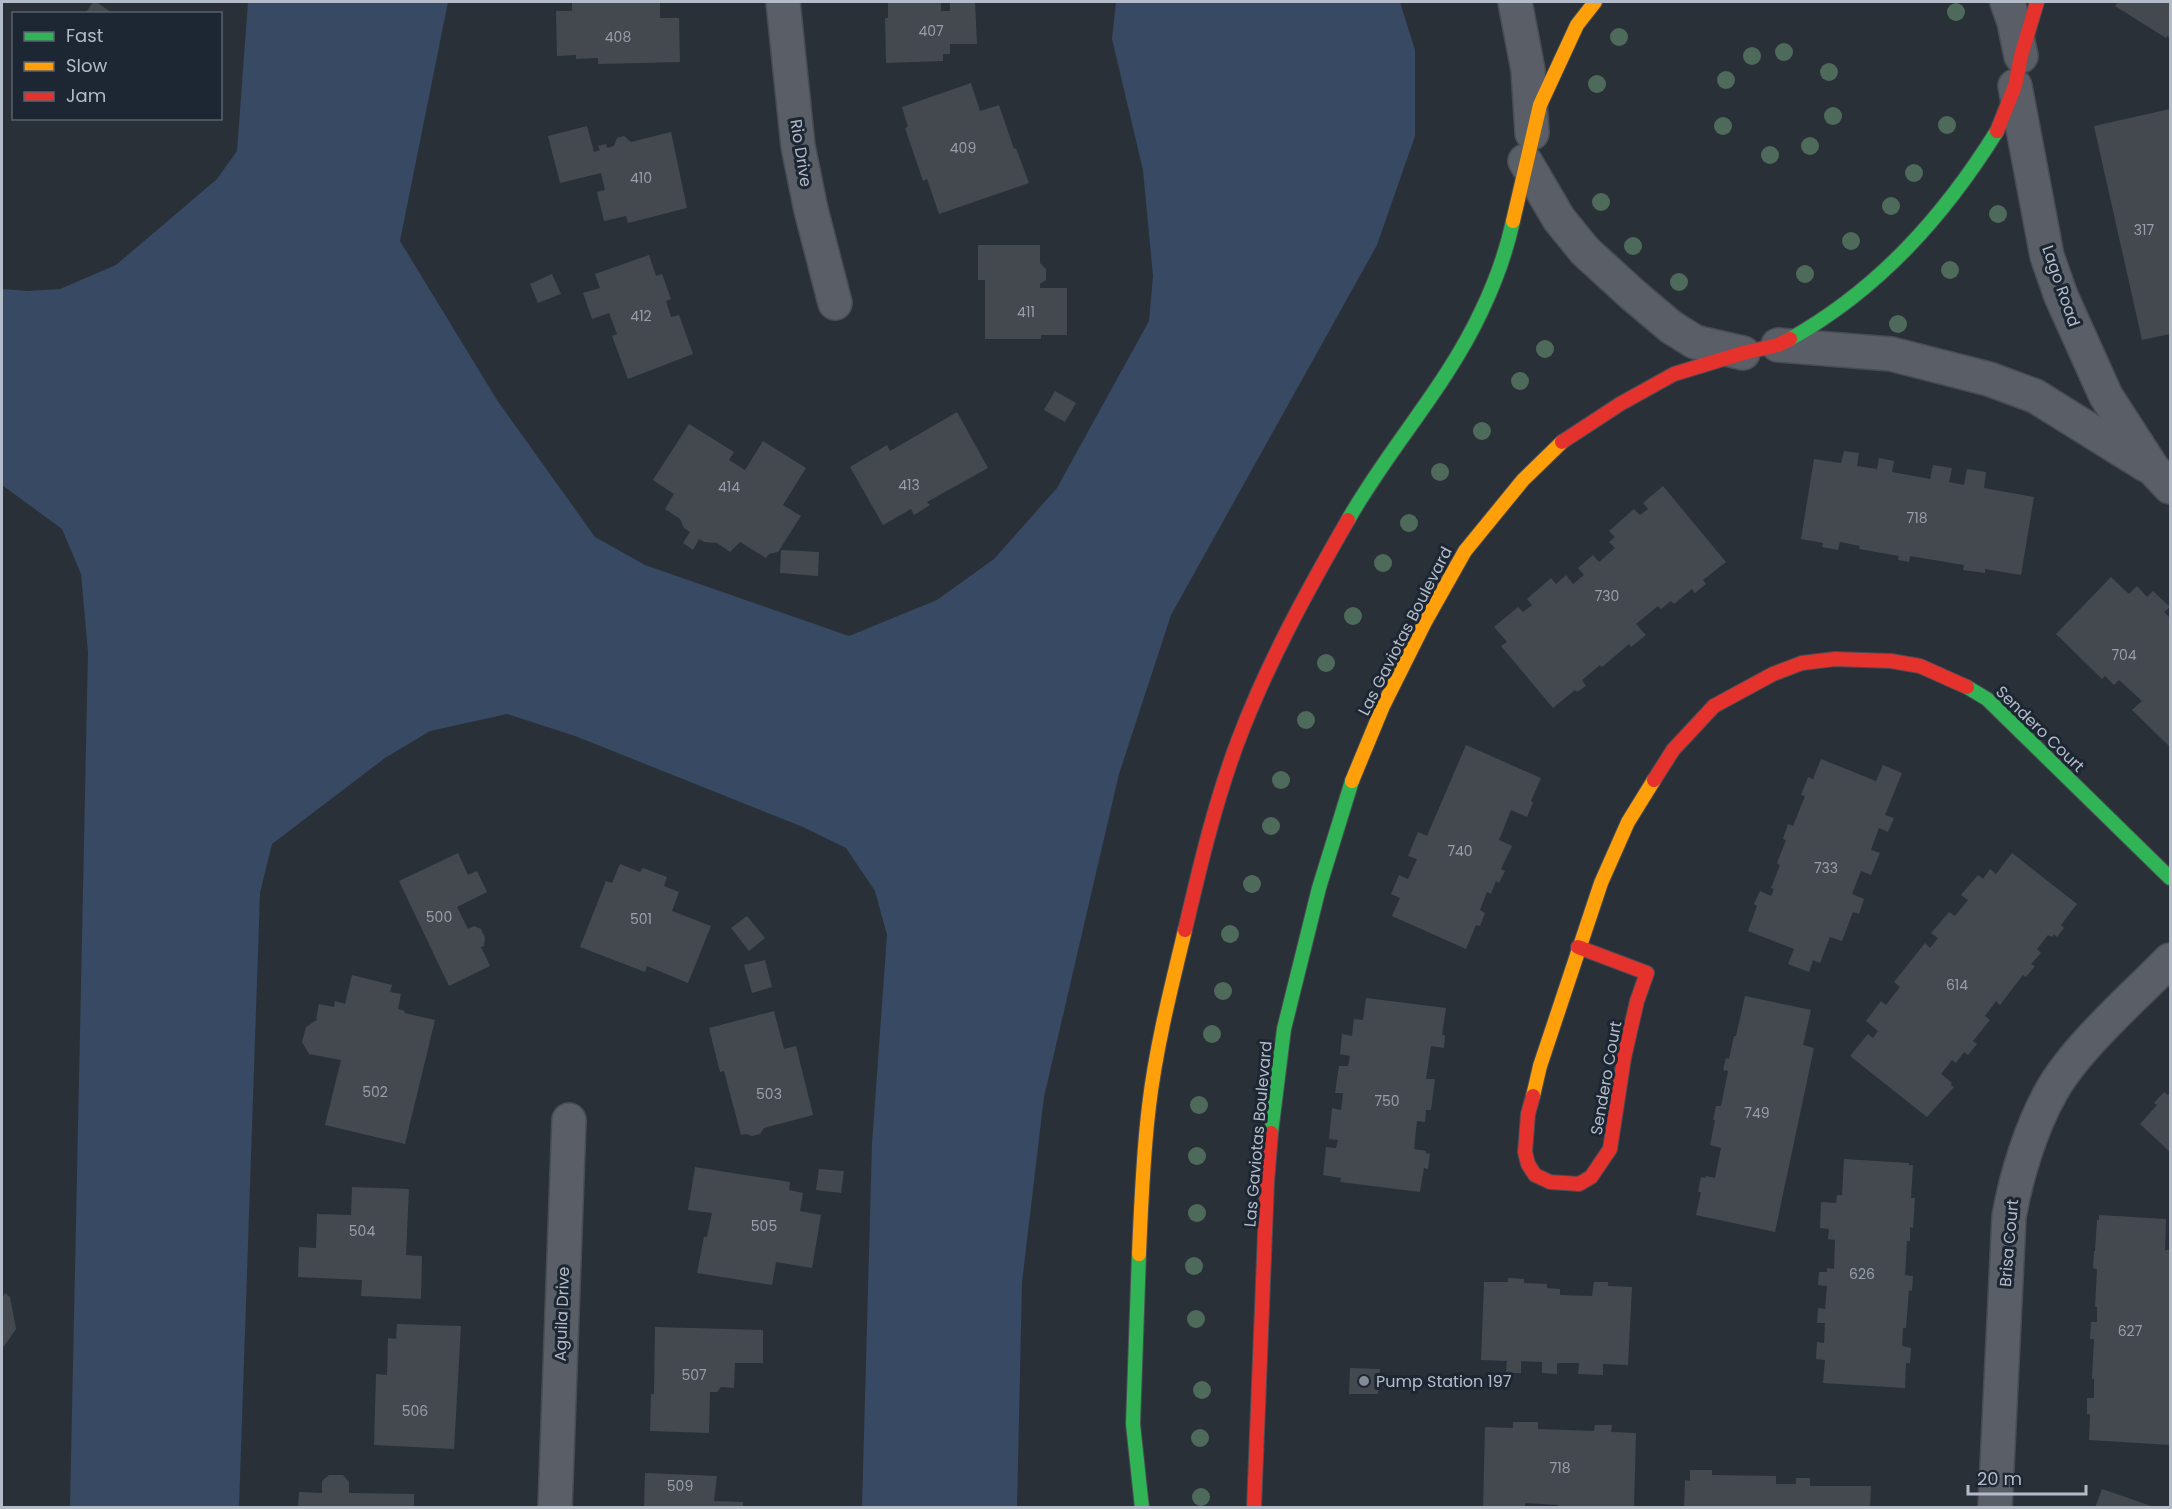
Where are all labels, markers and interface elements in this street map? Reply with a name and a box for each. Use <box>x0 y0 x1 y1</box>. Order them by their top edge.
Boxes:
legend <box>12 12 222 120</box>
house number: 407 <box>918 21 944 41</box>
text: Fast <box>66 23 103 48</box>
house number: 408 <box>605 27 631 47</box>
text: Slow <box>66 53 108 78</box>
text: Jam <box>66 83 106 108</box>
street label: Rio Drive <box>784 117 818 189</box>
house number: 409 <box>950 138 976 158</box>
house number: 410 <box>630 168 652 188</box>
house number: 317 <box>2134 220 2155 240</box>
street label: Lago Road <box>2036 242 2086 330</box>
house number: 411 <box>1017 302 1035 322</box>
house number: 412 <box>630 306 652 326</box>
house number: 413 <box>898 475 920 495</box>
house number: 414 <box>718 477 740 497</box>
house number: 718 <box>1907 508 1928 528</box>
street label: Las Gaviotas Boulevard <box>1352 543 1458 719</box>
house number: 730 <box>1595 586 1619 606</box>
house number: 704 <box>2111 645 2137 665</box>
street label: Sendero Court <box>1991 681 2090 777</box>
house number: 740 <box>1447 841 1473 861</box>
house number: 733 <box>1814 858 1838 878</box>
house number: 500 <box>426 907 452 927</box>
house number: 501 <box>630 909 652 929</box>
house number: 614 <box>1946 975 1968 995</box>
street label: Sendero Court <box>1585 1019 1627 1137</box>
street label: Las Gaviotas Boulevard <box>1238 1040 1278 1228</box>
house number: 502 <box>362 1082 388 1102</box>
house number: 503 <box>756 1084 782 1104</box>
house number: 750 <box>1374 1091 1400 1111</box>
house number: 749 <box>1744 1103 1770 1123</box>
street label: Brisa Court <box>1994 1198 2024 1288</box>
house number: 505 <box>751 1216 777 1236</box>
house number: 504 <box>349 1221 375 1241</box>
house number: 626 <box>1849 1264 1875 1284</box>
street label: Aguila Drive <box>549 1266 575 1362</box>
house number: 627 <box>2118 1321 2143 1341</box>
house number: 507 <box>681 1365 707 1385</box>
place label: Pump Station 197 <box>1376 1370 1512 1393</box>
marker: Pump Station 197 <box>1357 1374 1371 1388</box>
house number: 506 <box>402 1401 428 1421</box>
house number: 718 <box>1550 1458 1571 1478</box>
scale bar <box>1968 1458 2086 1496</box>
text: 20 m <box>1977 1466 2022 1491</box>
house number: 509 <box>667 1476 693 1496</box>

